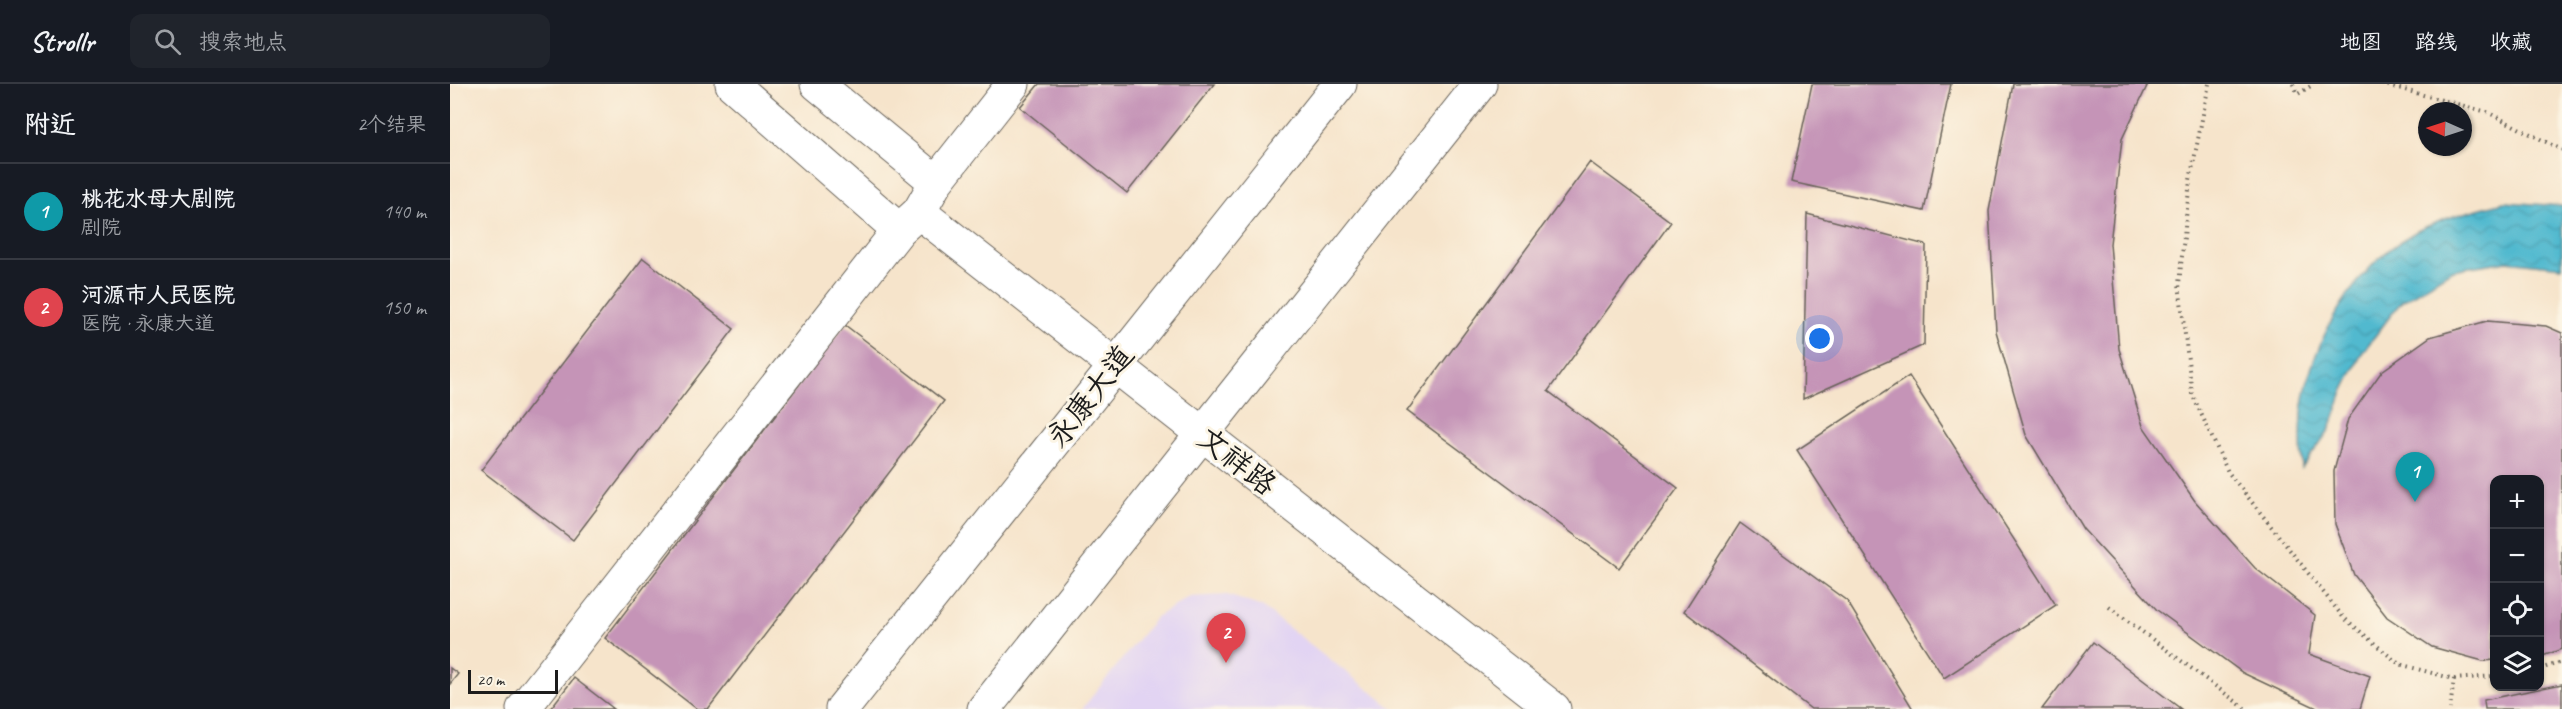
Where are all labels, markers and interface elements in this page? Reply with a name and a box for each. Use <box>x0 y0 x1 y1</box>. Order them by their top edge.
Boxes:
search box <box>130 14 550 68</box>
text: Strollr <box>30 24 94 59</box>
icon: search <box>151 25 184 58</box>
text: 搜索地点 <box>199 28 287 56</box>
text: 地图 <box>2340 29 2382 55</box>
text: 路线 <box>2415 29 2457 55</box>
text: 收藏 <box>2490 29 2532 55</box>
north arrow <box>2418 102 2472 156</box>
text: 附近 <box>24 108 76 141</box>
text: 2个结果 <box>357 112 426 137</box>
text: 桃花水母大剧院 <box>81 185 235 213</box>
text: 1 <box>39 199 48 224</box>
text: 140 m <box>383 199 426 224</box>
text: 剧院 <box>81 215 121 240</box>
text: 河源市人民医院 <box>81 281 235 309</box>
text: 2 <box>39 295 48 320</box>
text: 150 m <box>383 295 426 320</box>
text: 医院 · 永康大道 <box>81 311 214 336</box>
your location <box>1805 324 1834 353</box>
street label: 永康大道 <box>1038 337 1142 455</box>
street label: 文祥路 <box>1190 418 1284 504</box>
pin: 1 <box>2396 452 2434 502</box>
map controls <box>2490 475 2544 691</box>
button: + <box>2490 475 2544 529</box>
button: − <box>2490 529 2544 583</box>
button: locate <box>2490 583 2544 637</box>
pin: 2 <box>1206 614 1246 663</box>
button: layers <box>2490 637 2544 691</box>
scale bar <box>468 667 558 694</box>
text: 20 m <box>477 670 504 690</box>

